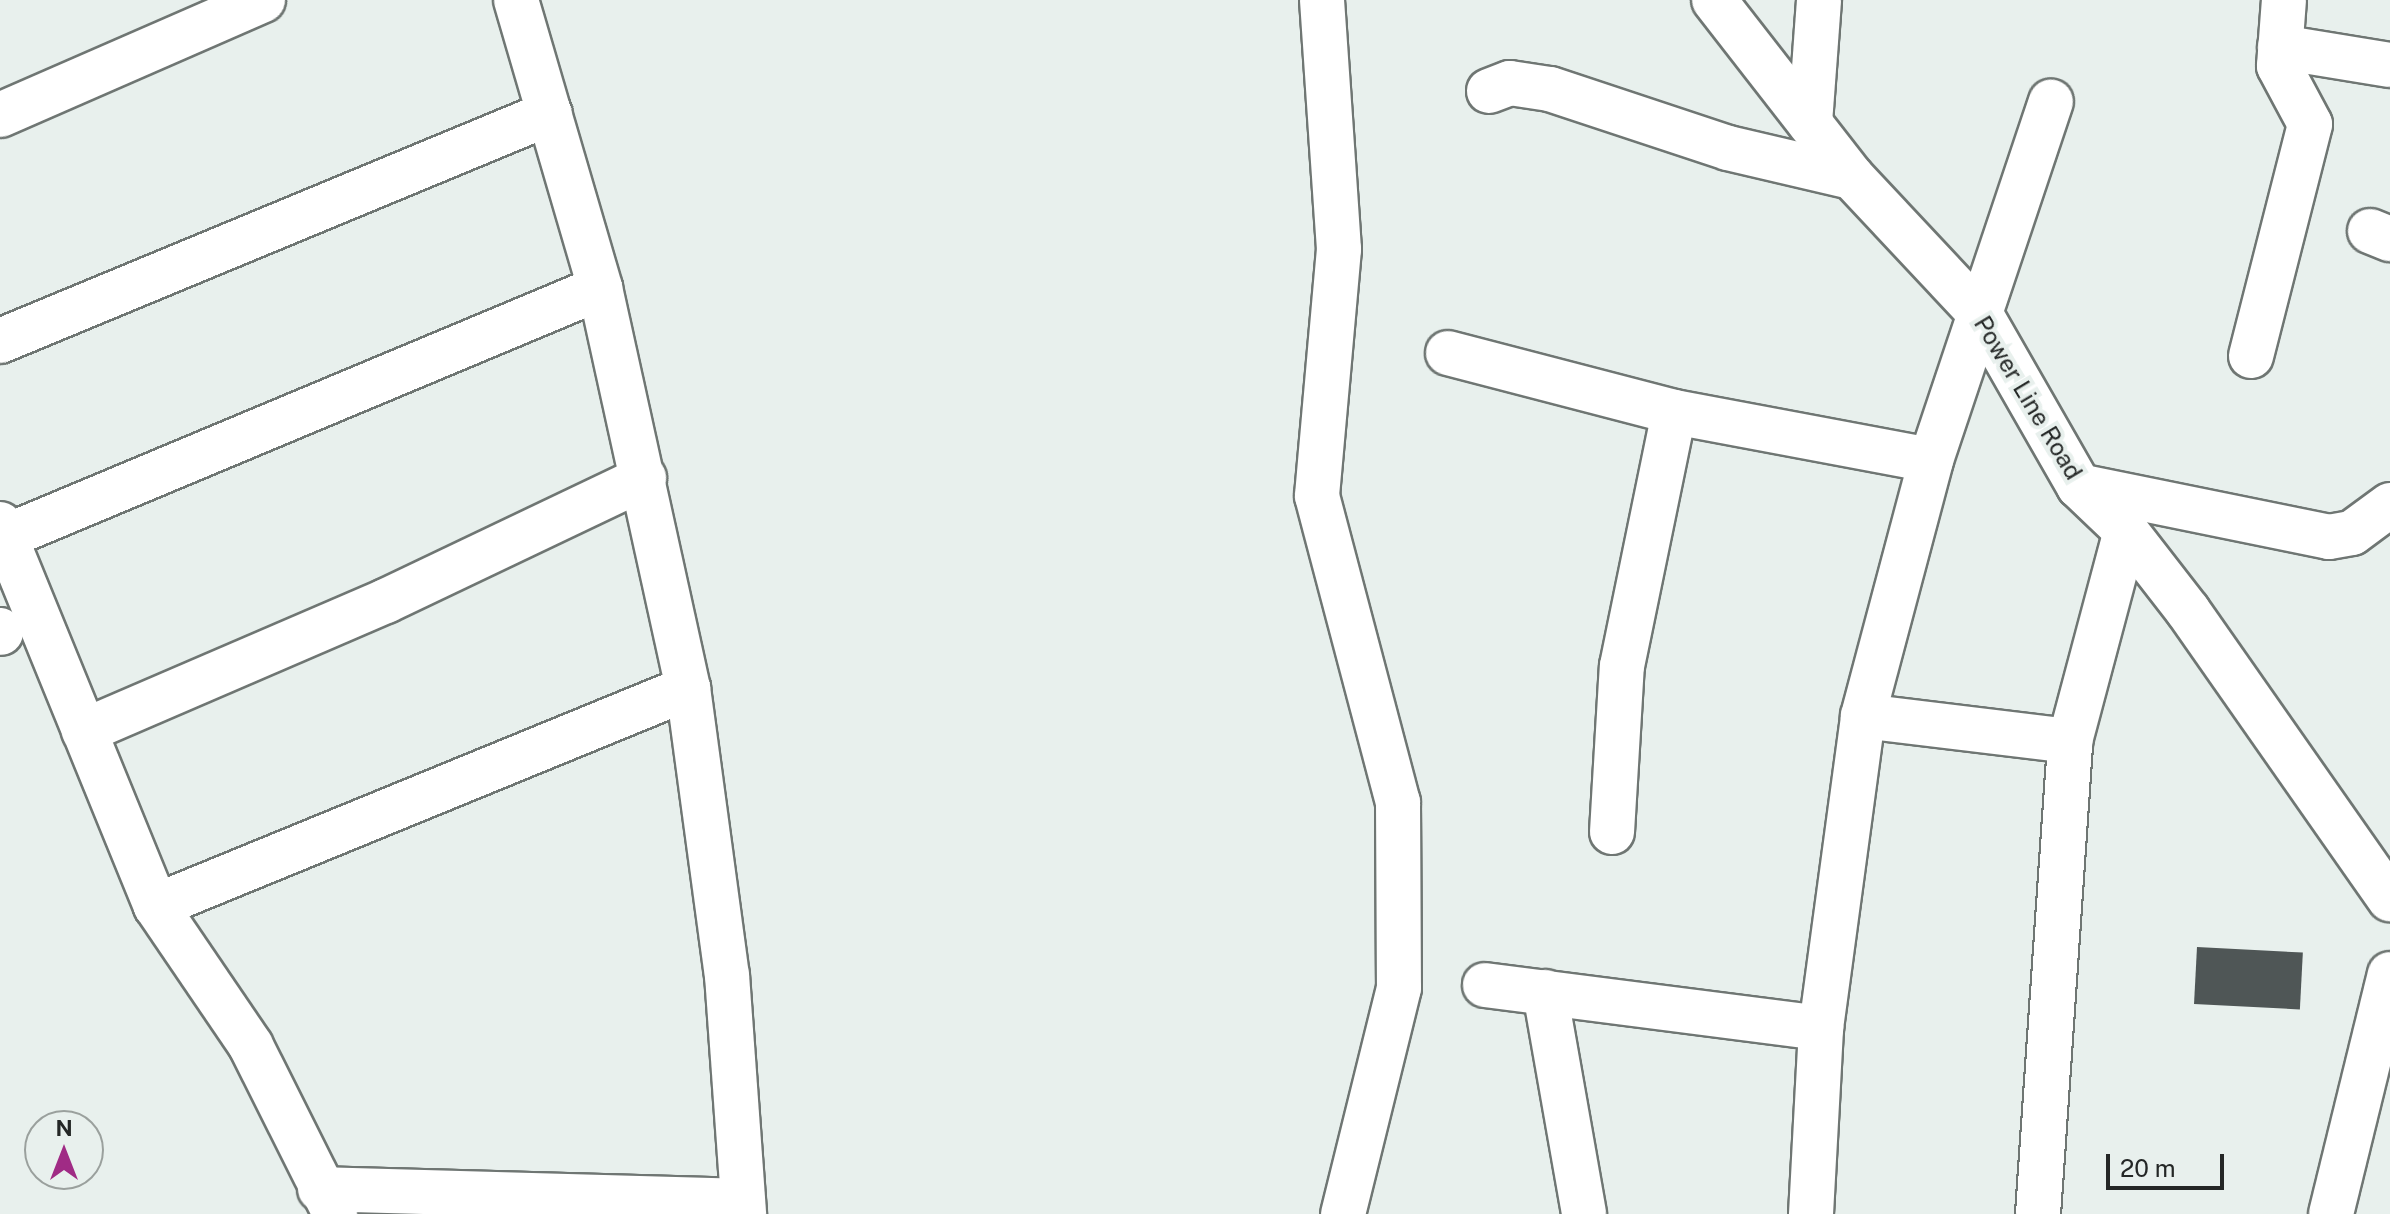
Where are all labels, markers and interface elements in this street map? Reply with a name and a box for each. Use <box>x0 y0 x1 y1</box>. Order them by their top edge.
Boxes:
street label: Power Line Road <box>1968 311 2088 485</box>
north arrow <box>24 1110 104 1190</box>
text: N <box>55 1115 73 1141</box>
scale bar <box>2110 1138 2228 1188</box>
text: 20 m <box>2120 1154 2176 1182</box>

